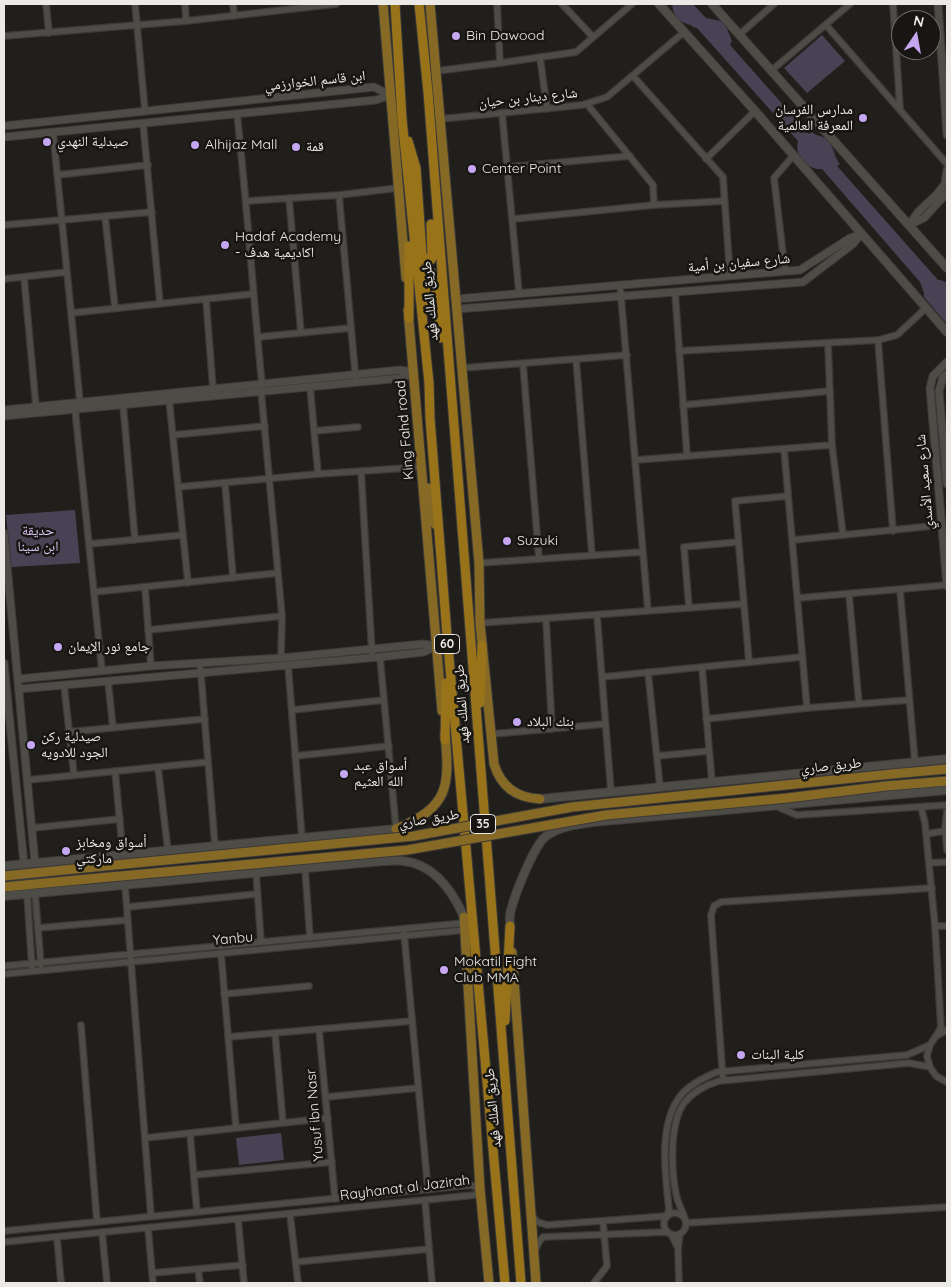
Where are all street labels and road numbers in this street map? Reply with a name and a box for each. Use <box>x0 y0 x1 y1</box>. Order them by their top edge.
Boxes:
street label: ابن قاسم الخوارزمي <box>264 67 366 95</box>
street label: شارع دينار بن حيان <box>478 84 578 112</box>
street label: شارع سفيان بن أمية <box>687 250 791 276</box>
street label: طريق الملك فهد <box>418 260 442 342</box>
street label: King Fahd road <box>392 379 418 481</box>
street label: شارع سعيد الأسدي <box>912 433 938 531</box>
road number: 60 <box>434 634 460 654</box>
street label: طريق الملك فهد <box>451 664 473 744</box>
street label: طريق صاري <box>800 754 862 778</box>
street label: طريق صاري <box>398 806 460 832</box>
road number: 35 <box>470 814 496 834</box>
street label: Yanbu <box>212 929 254 949</box>
street label: طريق الملك فهد <box>481 1067 505 1149</box>
street label: Yusuf ibn Nasr <box>303 1068 327 1162</box>
street label: Rayhanat al Jazirah <box>339 1172 471 1204</box>

